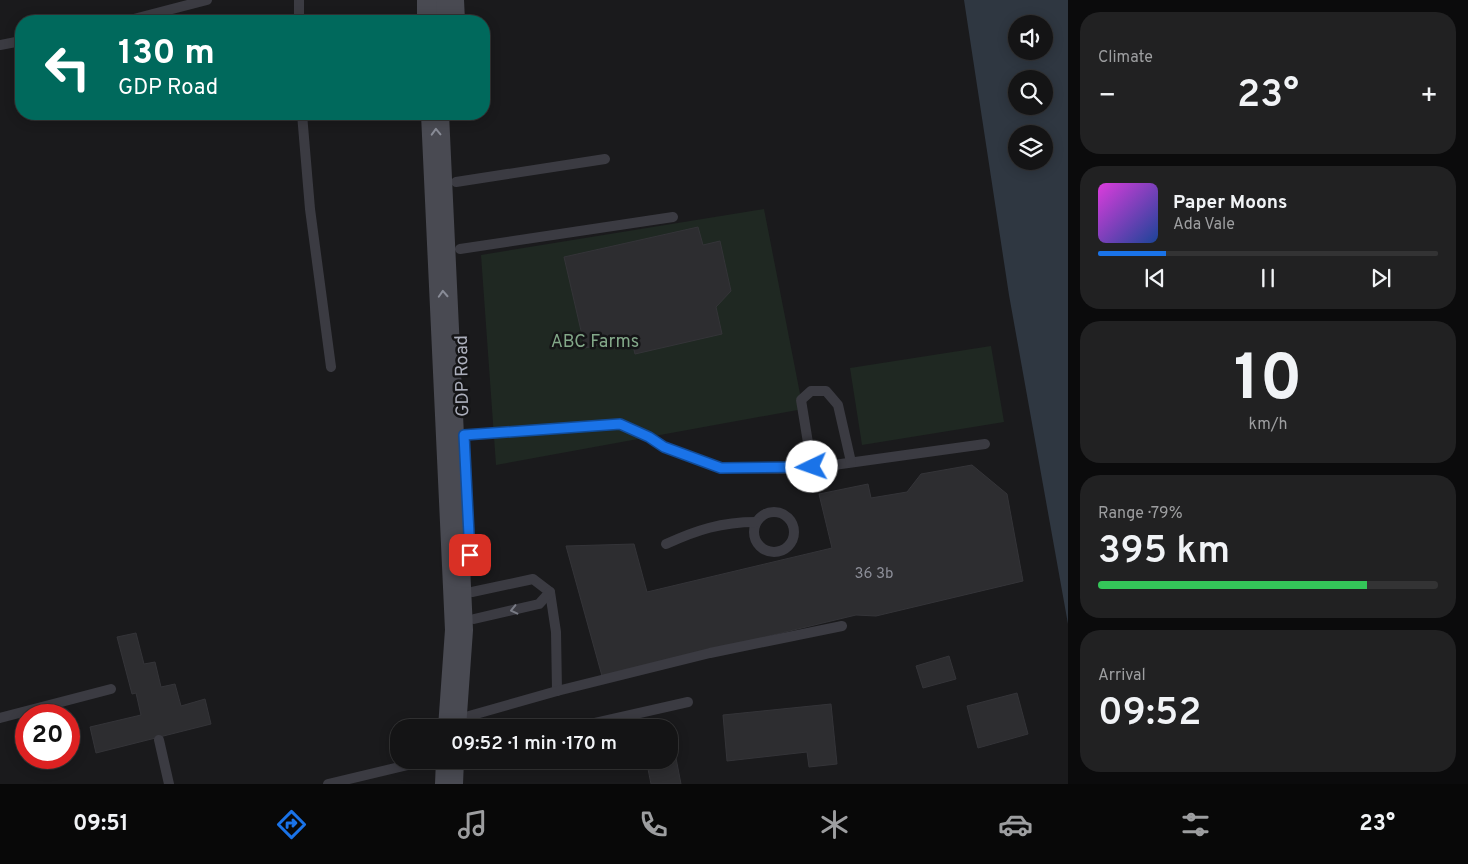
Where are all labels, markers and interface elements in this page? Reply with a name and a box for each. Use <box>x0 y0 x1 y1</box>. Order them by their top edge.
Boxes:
map controls <box>1008 15 1053 170</box>
button: sound <box>1008 15 1053 60</box>
text: 130 m <box>118 32 215 76</box>
icon: left <box>35 35 100 100</box>
text: Climate <box>1098 48 1153 68</box>
button: search <box>1008 70 1053 115</box>
text: 23° <box>1237 72 1299 121</box>
text: GDP Road <box>118 75 218 102</box>
text: − <box>1098 79 1116 115</box>
text: + <box>1420 79 1438 115</box>
button: layers <box>1008 125 1053 170</box>
one-way arrow <box>430 128 441 136</box>
text: Paper Moons <box>1173 191 1287 215</box>
text: Ada Vale <box>1173 215 1235 235</box>
icon: previous <box>1141 264 1169 292</box>
icon: pause <box>1254 264 1282 292</box>
icon: next <box>1367 264 1395 292</box>
one-way arrow <box>437 290 448 298</box>
park label: ABC Farms <box>551 331 639 354</box>
street label: GDP Road <box>451 335 475 417</box>
text: 10 <box>1234 341 1302 423</box>
text: km/h <box>1249 415 1287 435</box>
position arrow <box>785 440 837 492</box>
text: Range · 79% <box>1098 504 1183 524</box>
text: 395 km <box>1098 528 1230 577</box>
pin <box>449 534 491 576</box>
icon: arrive <box>456 541 484 569</box>
house number: 36 3b <box>855 565 893 584</box>
one-way arrow <box>510 604 519 615</box>
text: Arrival <box>1098 666 1146 686</box>
text: 09:52 <box>1098 690 1201 739</box>
speed limit sign: 20 <box>15 704 80 769</box>
text: 09:52 · 1 min · 170 m <box>451 732 617 756</box>
icon: directions <box>274 807 309 842</box>
icon: music <box>455 807 490 842</box>
icon: phone <box>636 807 671 842</box>
icon: climate <box>817 807 852 842</box>
icon: car <box>998 807 1033 842</box>
icon: filters <box>1178 807 1213 842</box>
text: 09:51 <box>73 811 128 838</box>
text: 23° <box>1359 811 1395 838</box>

